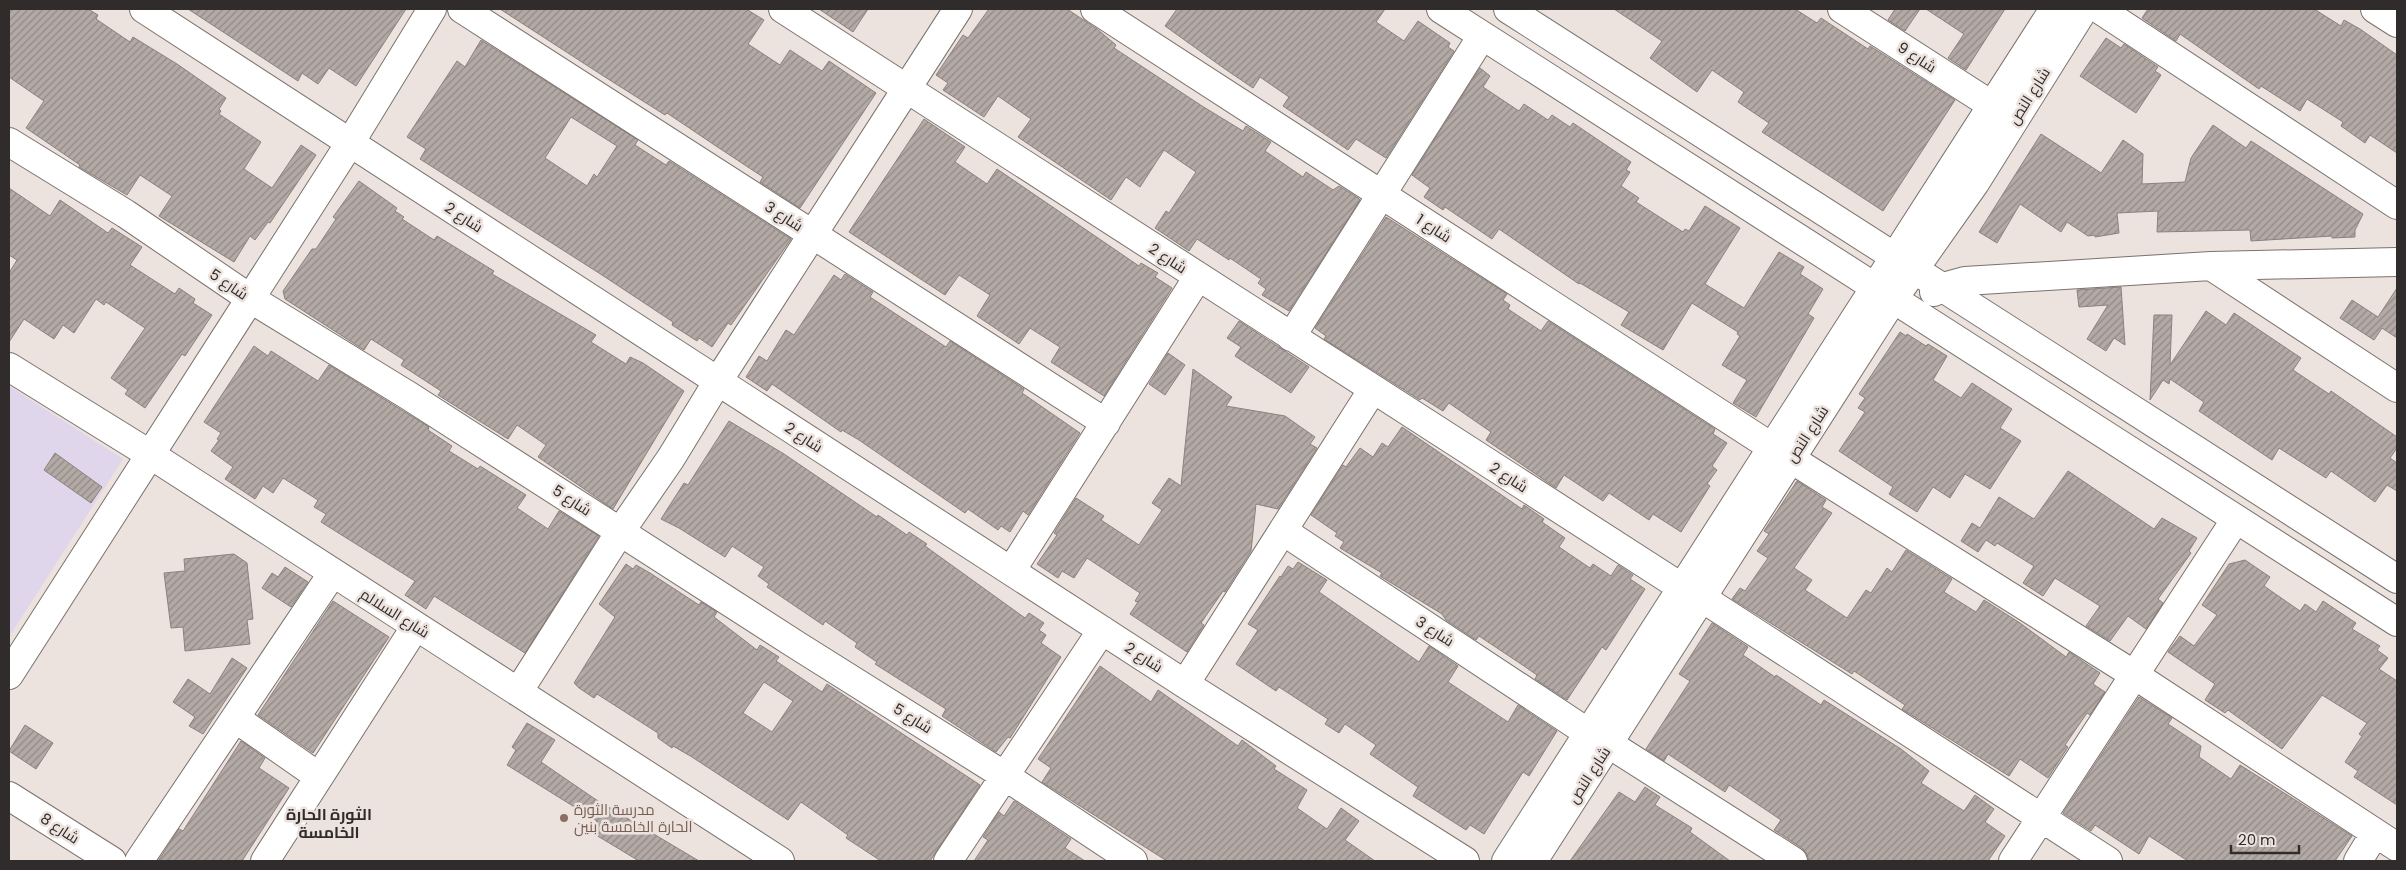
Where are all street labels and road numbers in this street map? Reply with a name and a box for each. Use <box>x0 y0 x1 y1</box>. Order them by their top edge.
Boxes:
street label: شارع 9 <box>1893 37 1941 78</box>
street label: شارع النص <box>2003 63 2056 129</box>
street label: شارع 3 <box>760 196 807 237</box>
street label: شارع 2 <box>440 197 487 238</box>
street label: شارع 1 <box>1412 209 1456 248</box>
street label: شارع 2 <box>1144 238 1191 279</box>
street label: شارع 5 <box>205 263 252 305</box>
street label: شارع النص <box>1781 401 1834 467</box>
street label: شارع 2 <box>780 417 827 458</box>
street label: شارع 2 <box>1485 457 1532 498</box>
street label: شارع 5 <box>548 480 596 521</box>
street label: شارع السلالم <box>356 583 434 643</box>
street label: شارع 3 <box>1411 611 1458 652</box>
street label: شارع 2 <box>1120 637 1167 678</box>
street label: شارع 5 <box>889 698 937 739</box>
street label: شارع النص <box>1563 742 1616 808</box>
street label: شارع 8 <box>36 808 84 849</box>

